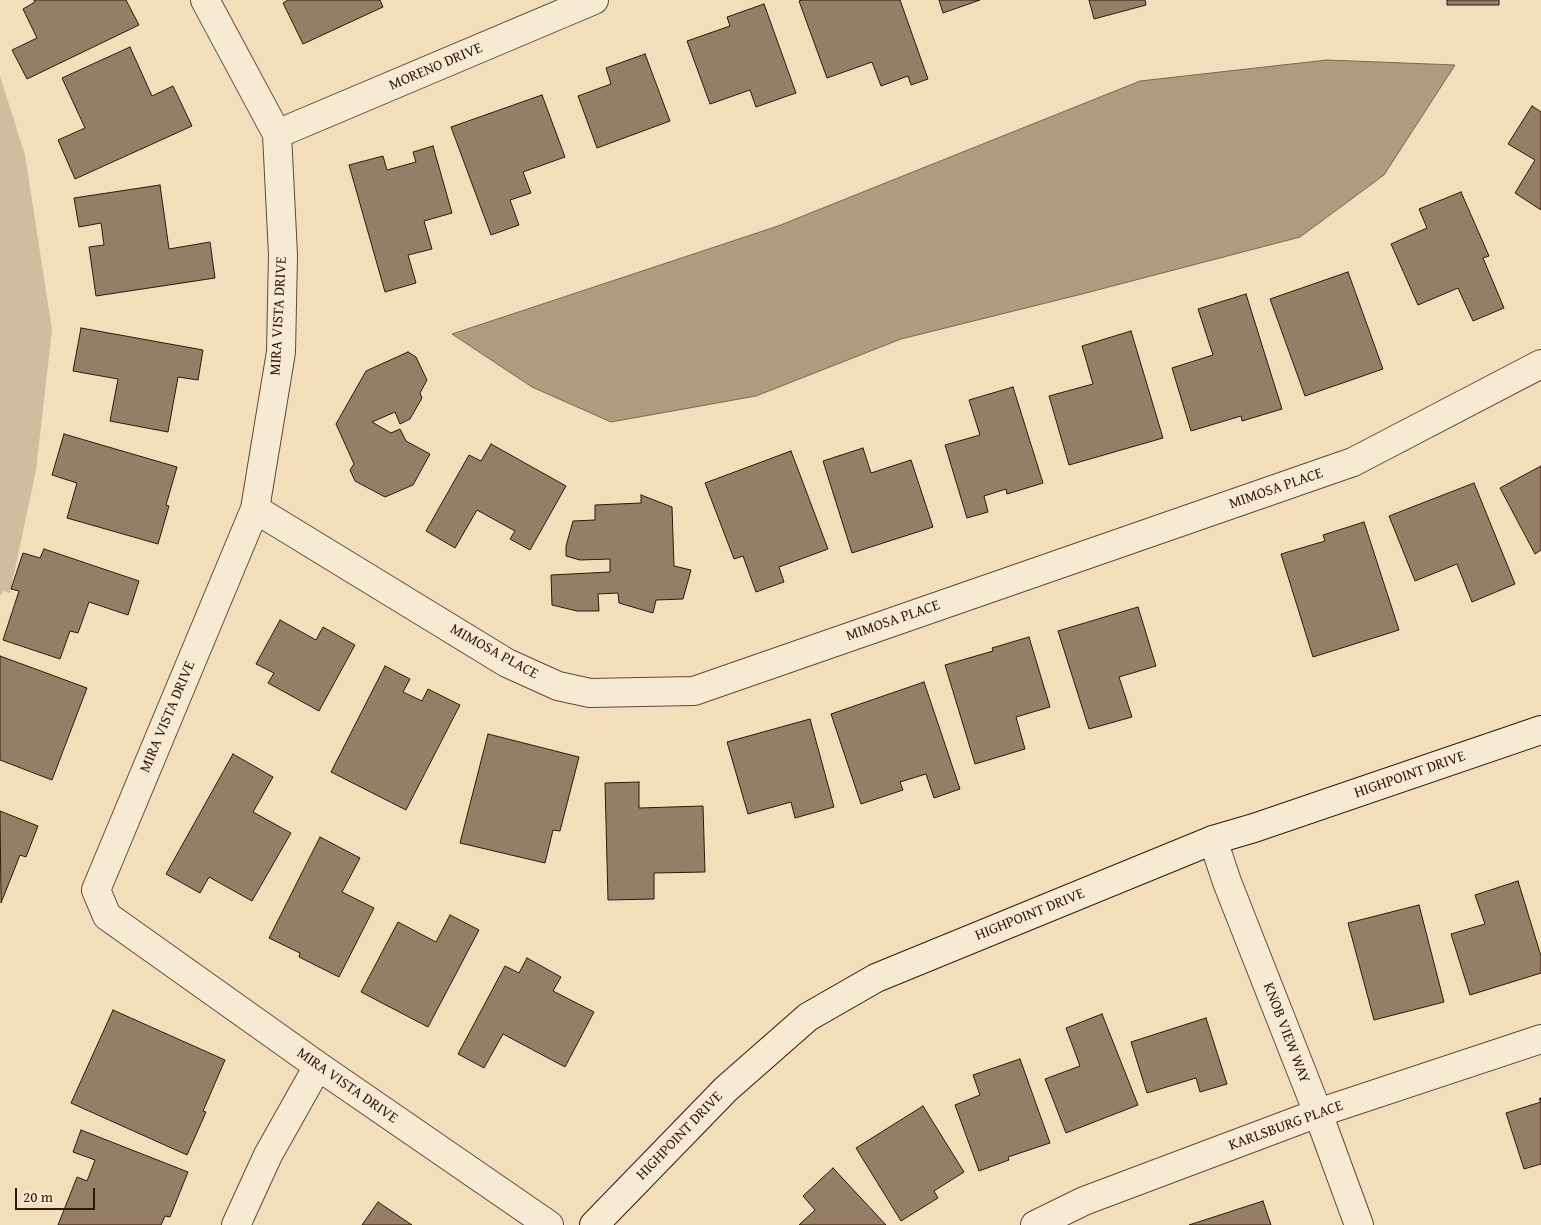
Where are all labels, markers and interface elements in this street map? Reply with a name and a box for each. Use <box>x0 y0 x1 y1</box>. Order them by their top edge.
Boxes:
street label: MORENO DRIVE <box>387 39 485 95</box>
street label: MIRA VISTA DRIVE <box>267 256 291 376</box>
street label: MIMOSA PLACE <box>1227 465 1325 513</box>
street label: MIMOSA PLACE <box>844 597 942 645</box>
street label: MIMOSA PLACE <box>447 620 541 684</box>
street label: MIRA VISTA DRIVE <box>136 659 200 775</box>
street label: HIGHPOINT DRIVE <box>1352 748 1468 802</box>
street label: HIGHPOINT DRIVE <box>973 885 1087 945</box>
street label: KNOB VIEW WAY <box>1259 980 1313 1086</box>
street label: MIRA VISTA DRIVE <box>293 1044 401 1128</box>
street label: HIGHPOINT DRIVE <box>633 1088 727 1184</box>
street label: KARLSBURG PLACE <box>1226 1097 1346 1155</box>
scale bar <box>18 1178 98 1210</box>
text: 20 m <box>23 1186 53 1207</box>

